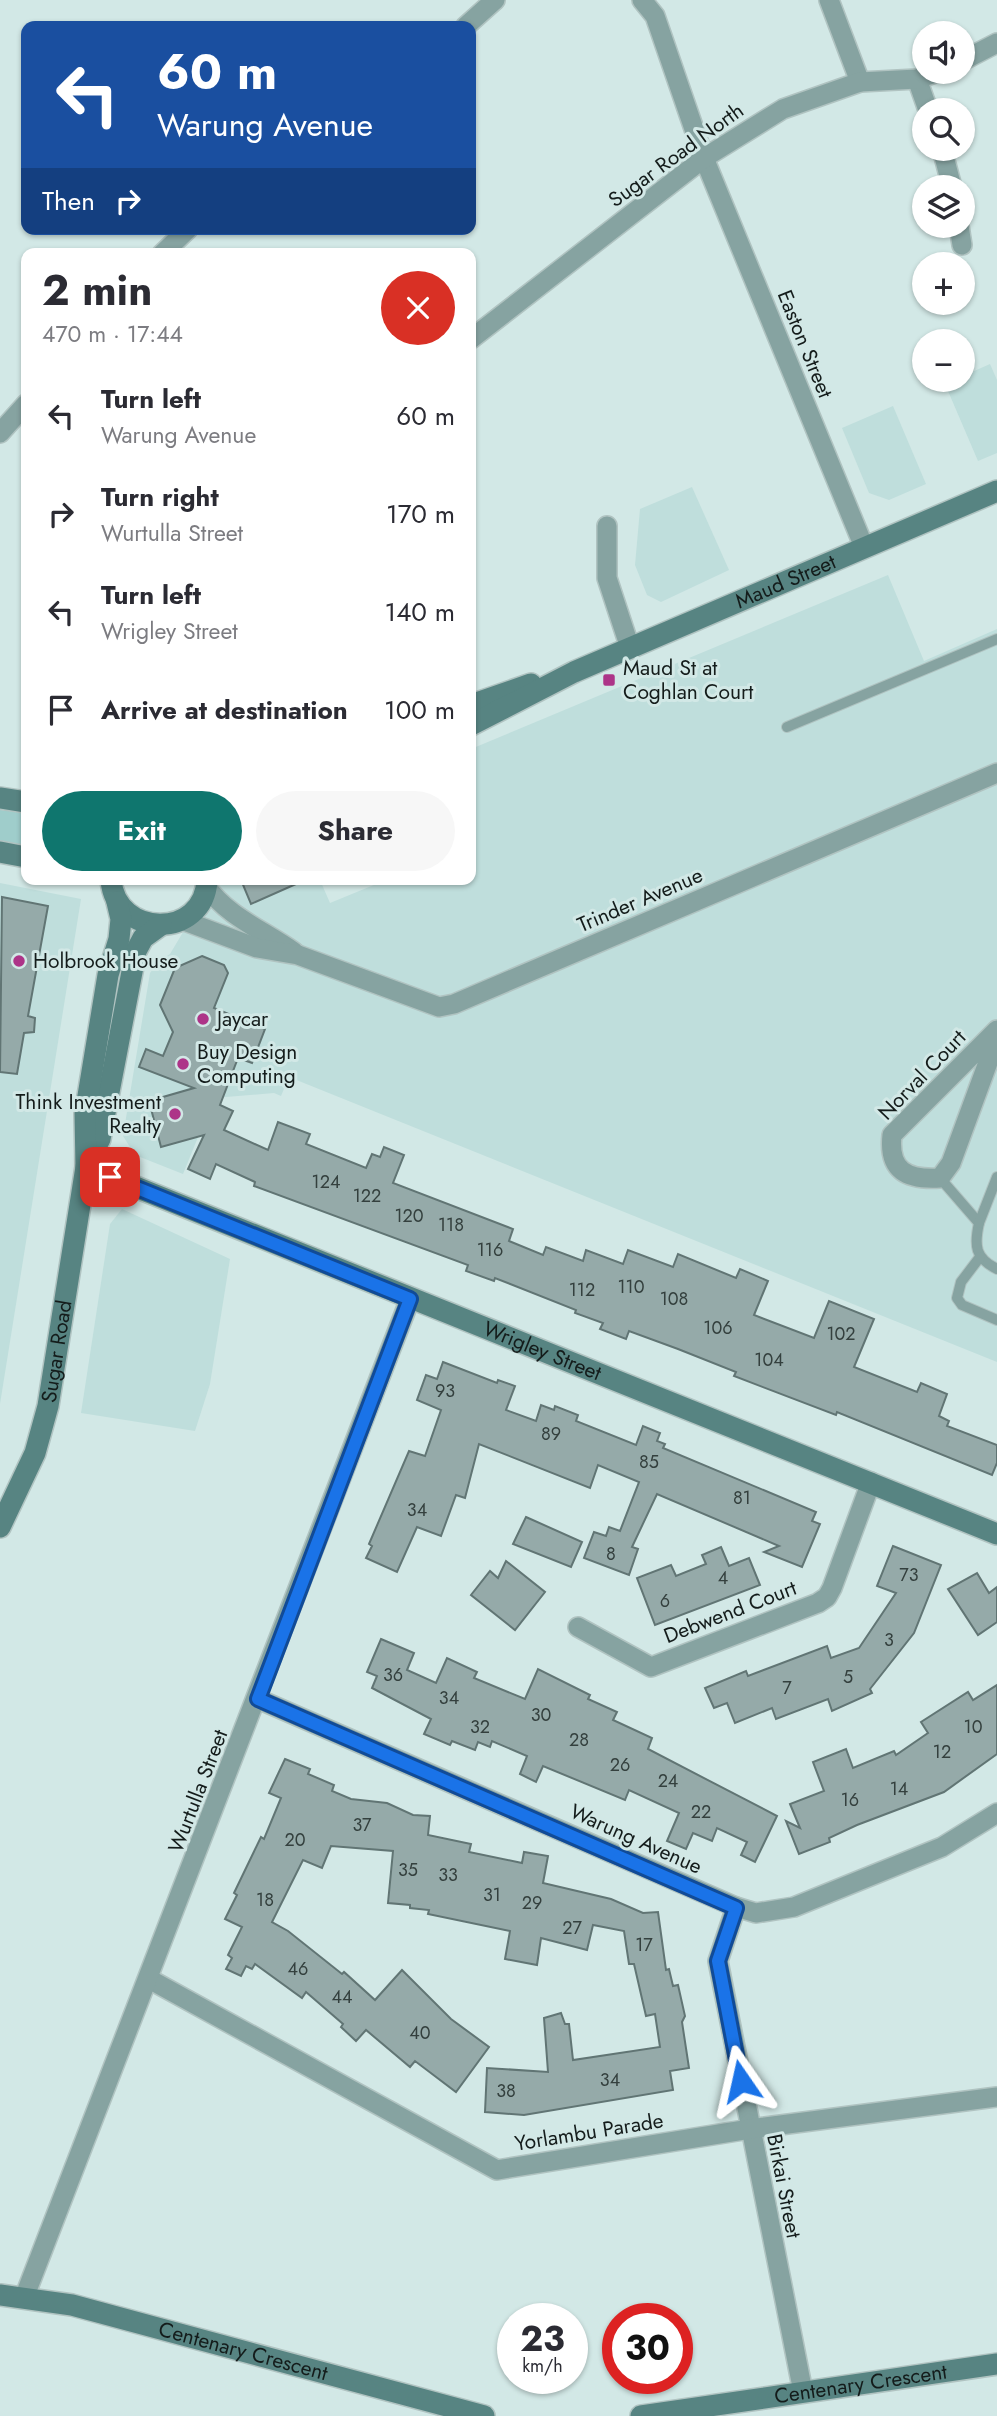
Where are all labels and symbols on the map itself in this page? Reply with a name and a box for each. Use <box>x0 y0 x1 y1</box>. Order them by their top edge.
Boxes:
street label: Sugar Road North <box>602 96 750 214</box>
street label: Easton Street <box>770 286 840 402</box>
street label: Maud Street <box>731 547 841 616</box>
place label: Maud St at Coghlan Court <box>623 653 753 707</box>
marker: Maud St at Coghlan Court <box>601 672 617 688</box>
street label: Trinder Avenue <box>573 860 707 940</box>
place label: Holbrook House <box>33 946 179 976</box>
marker: Holbrook House <box>11 953 27 969</box>
place label: Jaycar <box>214 1004 269 1034</box>
marker: Jaycar <box>195 1011 211 1027</box>
street label: Norval Court <box>871 1023 973 1127</box>
place label: Buy Design Computing <box>197 1037 297 1091</box>
marker: Buy Design Computing <box>175 1056 191 1072</box>
place label: Think Investment Realty <box>16 1087 162 1141</box>
marker: Think Investment Realty <box>167 1106 183 1122</box>
pin <box>80 1147 140 1207</box>
house number: 124 <box>312 1169 340 1195</box>
house number: 122 <box>353 1183 381 1209</box>
house number: 120 <box>394 1203 424 1229</box>
house number: 118 <box>438 1212 464 1238</box>
house number: 116 <box>477 1237 503 1263</box>
house number: 110 <box>618 1274 645 1300</box>
house number: 112 <box>569 1277 595 1303</box>
house number: 108 <box>660 1286 688 1312</box>
street label: Sugar Road <box>34 1298 80 1405</box>
street label: Wrigley Street <box>479 1314 606 1388</box>
house number: 106 <box>703 1315 733 1341</box>
house number: 102 <box>826 1321 856 1347</box>
house number: 104 <box>754 1347 784 1373</box>
house number: 93 <box>435 1378 455 1404</box>
house number: 89 <box>541 1421 561 1447</box>
house number: 85 <box>639 1449 659 1475</box>
house number: 81 <box>733 1485 751 1511</box>
house number: 34 <box>407 1497 427 1523</box>
house number: 8 <box>606 1541 616 1567</box>
house number: 73 <box>899 1562 919 1588</box>
house number: 4 <box>718 1565 728 1591</box>
street label: Debwend Court <box>659 1573 801 1651</box>
house number: 6 <box>660 1588 670 1614</box>
house number: 3 <box>884 1627 894 1653</box>
house number: 36 <box>383 1662 403 1688</box>
house number: 5 <box>843 1664 853 1690</box>
house number: 7 <box>782 1675 792 1701</box>
house number: 34 <box>439 1685 459 1711</box>
house number: 30 <box>531 1702 552 1728</box>
house number: 32 <box>470 1714 490 1740</box>
house number: 10 <box>964 1714 983 1740</box>
street label: Wurtulla Street <box>161 1725 235 1857</box>
house number: 28 <box>569 1727 589 1753</box>
house number: 12 <box>933 1739 951 1765</box>
house number: 26 <box>610 1752 630 1778</box>
house number: 24 <box>658 1768 678 1794</box>
house number: 14 <box>890 1776 908 1802</box>
house number: 16 <box>841 1787 859 1813</box>
street label: Warung Avenue <box>565 1796 707 1882</box>
house number: 22 <box>691 1799 711 1825</box>
house number: 37 <box>352 1812 372 1838</box>
house number: 20 <box>284 1827 306 1853</box>
house number: 35 <box>398 1857 418 1883</box>
house number: 33 <box>438 1862 458 1888</box>
house number: 31 <box>483 1882 501 1908</box>
house number: 18 <box>256 1887 274 1913</box>
house number: 29 <box>522 1890 542 1916</box>
house number: 27 <box>562 1915 582 1941</box>
house number: 17 <box>635 1932 653 1958</box>
house number: 46 <box>288 1956 308 1982</box>
house number: 44 <box>332 1984 353 2010</box>
house number: 40 <box>409 2020 431 2046</box>
position arrow <box>704 2044 778 2118</box>
house number: 34 <box>600 2067 620 2093</box>
house number: 38 <box>496 2078 516 2104</box>
street label: Yorlambu Parade <box>513 2105 666 2159</box>
street label: Birkai Street <box>759 2131 809 2241</box>
speed limit sign: 30 <box>602 2303 693 2394</box>
street label: Centenary Crescent <box>155 2314 331 2388</box>
street label: Centenary Crescent <box>772 2356 949 2411</box>

